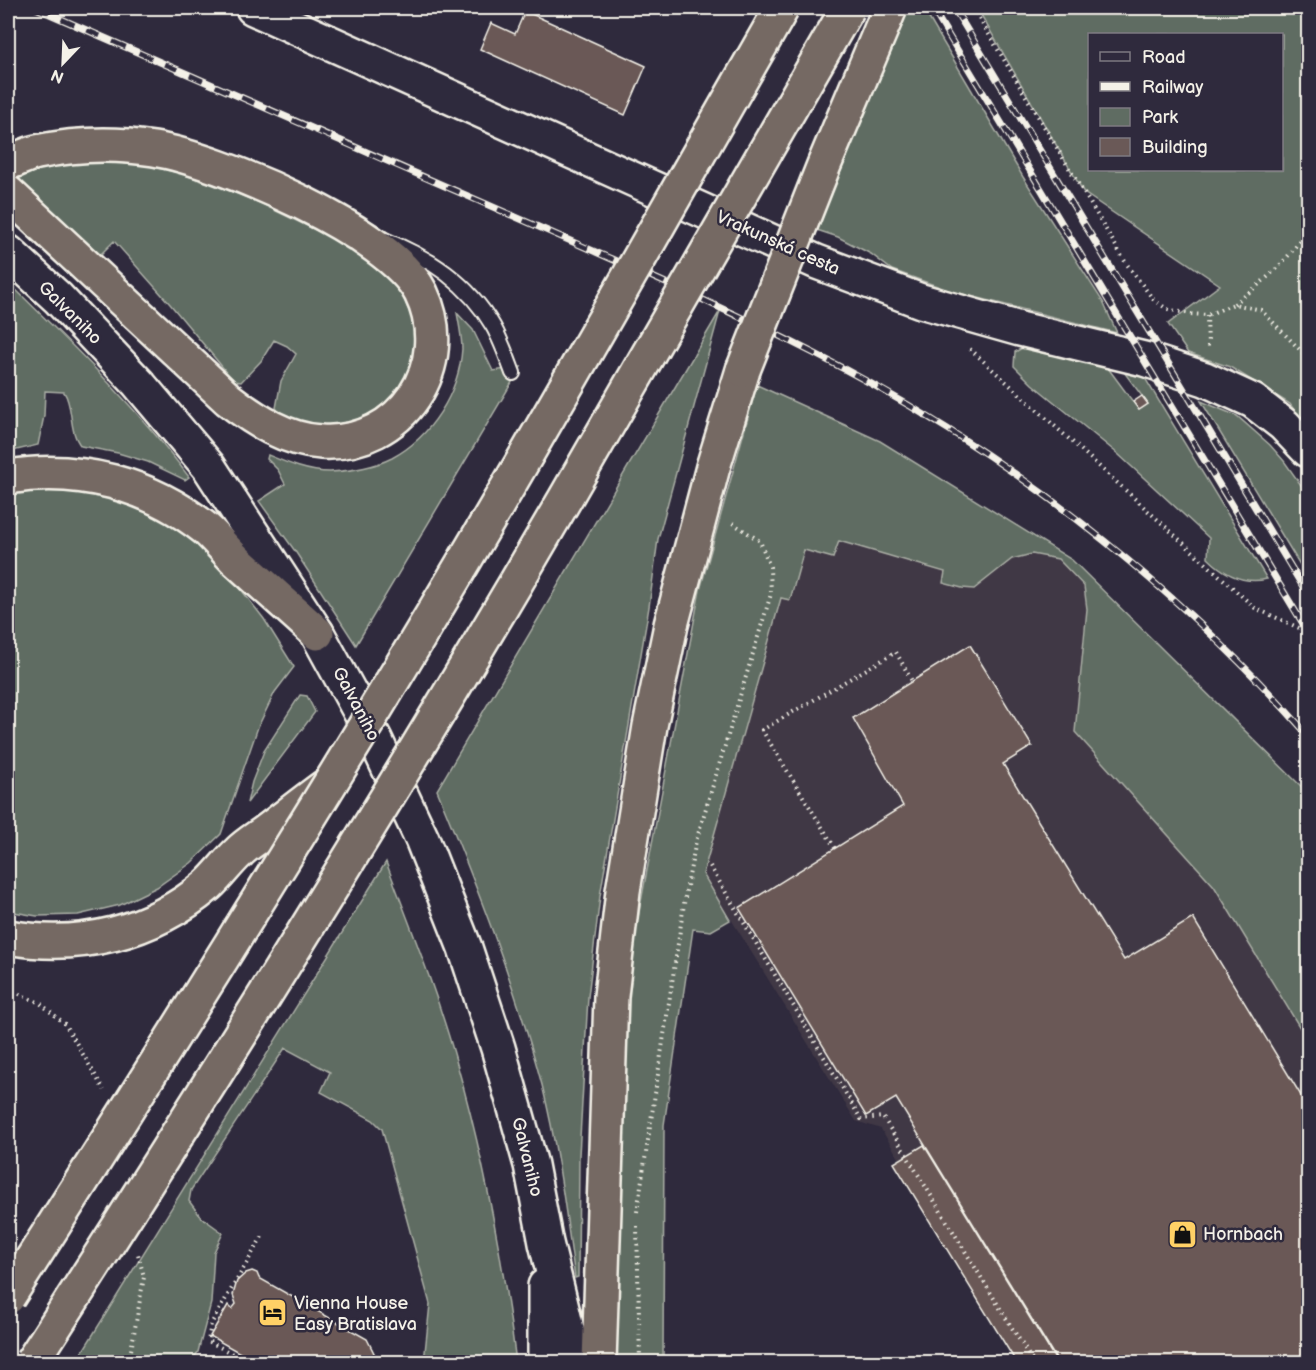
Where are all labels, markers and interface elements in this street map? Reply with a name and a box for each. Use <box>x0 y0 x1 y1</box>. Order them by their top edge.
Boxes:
north arrow <box>33 33 93 93</box>
legend <box>1088 33 1283 171</box>
text: Road <box>1142 47 1186 68</box>
text: N <box>48 64 67 87</box>
text: Railway <box>1142 77 1204 98</box>
text: Park <box>1142 107 1178 128</box>
text: Building <box>1142 137 1208 158</box>
street label: Vrakunská cesta <box>713 206 843 280</box>
street label: Galvaniho <box>34 277 106 349</box>
street label: Galvaniho <box>328 663 384 745</box>
street label: Galvaniho <box>507 1115 547 1199</box>
shop icon: Hornbach <box>1166 1218 1198 1250</box>
place label: Hornbach <box>1203 1224 1283 1245</box>
place label: Vienna House Easy Bratislava <box>294 1293 417 1335</box>
hotel icon: Vienna House Easy Bratislava <box>257 1297 289 1329</box>

